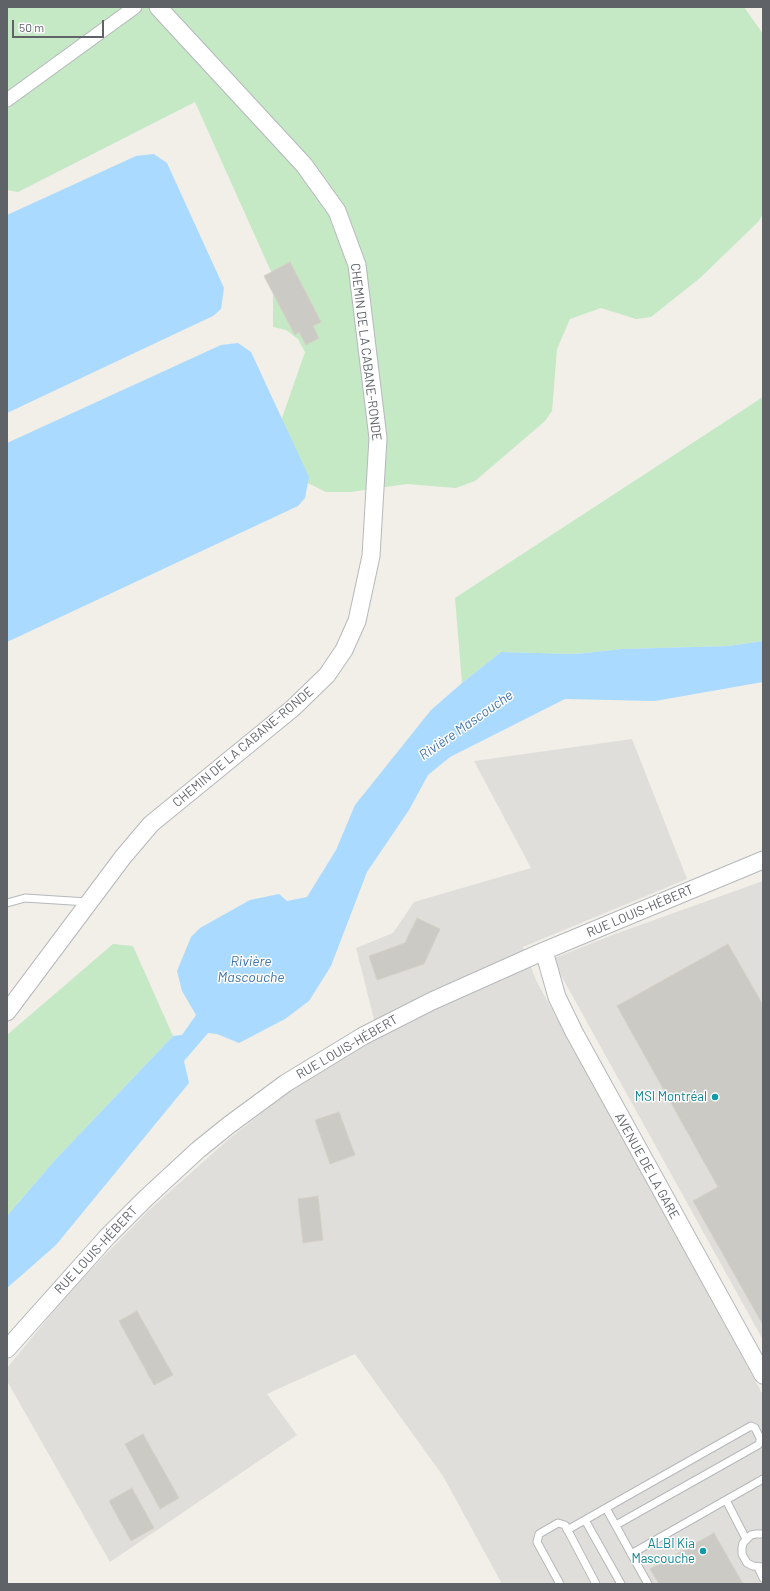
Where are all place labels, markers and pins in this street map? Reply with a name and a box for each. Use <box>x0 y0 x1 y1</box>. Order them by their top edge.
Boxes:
place label: MSI Montréal <box>635 1089 707 1105</box>
marker: MSI Montréal <box>710 1092 720 1102</box>
place label: ALBI Kia Mascouche <box>631 1536 695 1567</box>
marker: ALBI Kia Mascouche <box>698 1546 708 1556</box>

